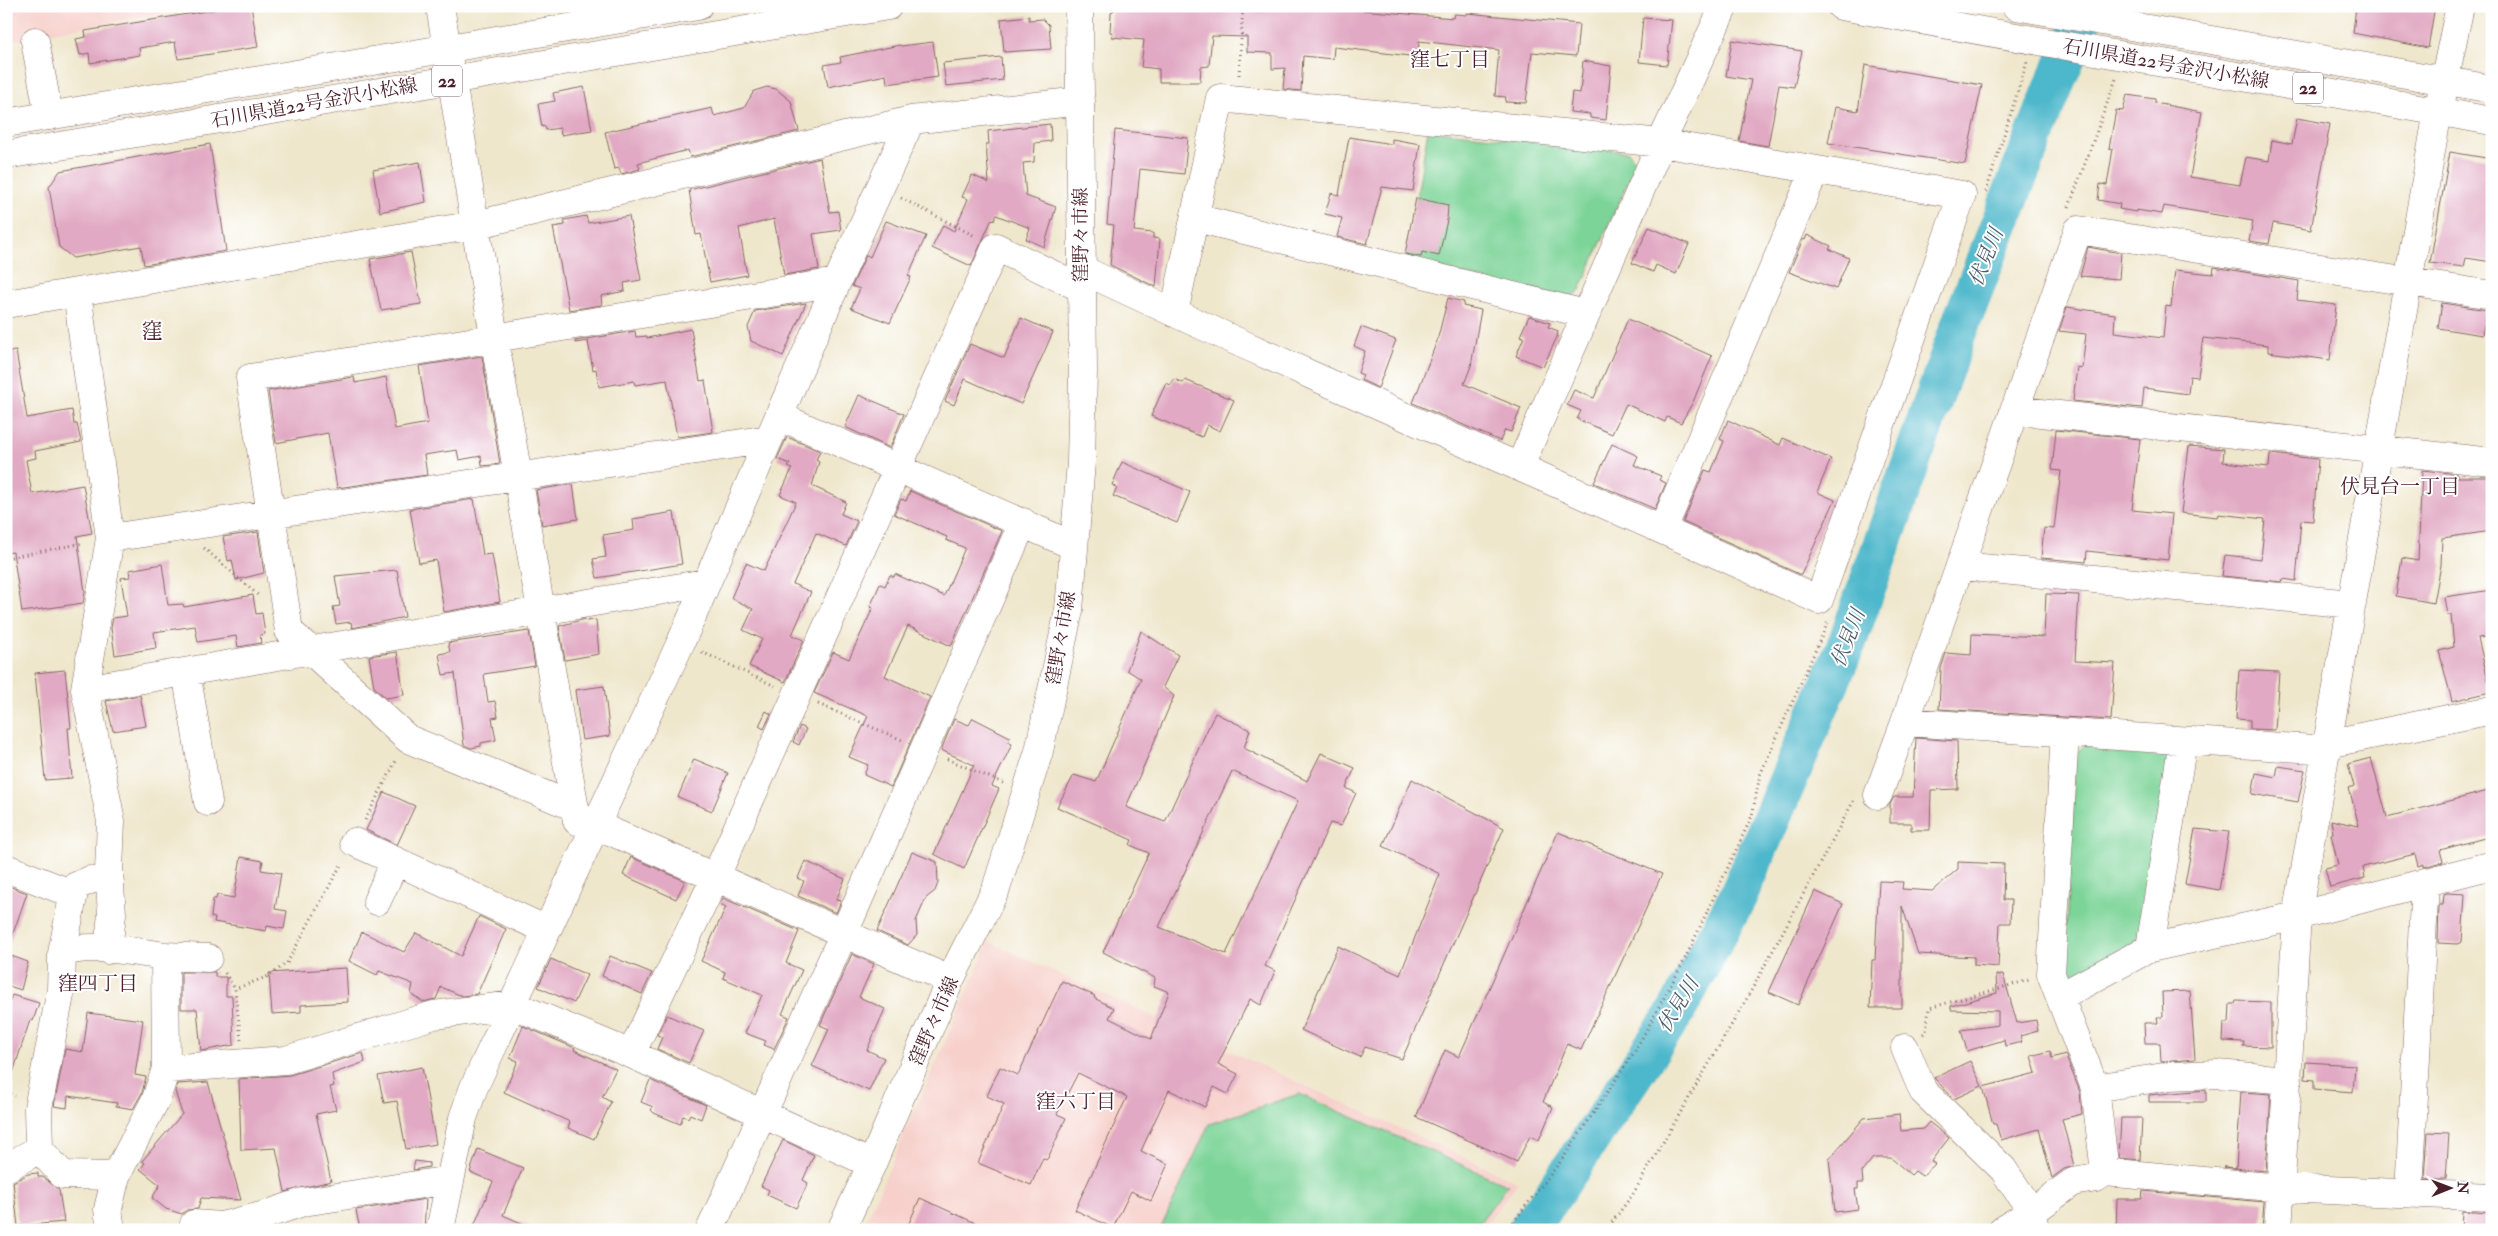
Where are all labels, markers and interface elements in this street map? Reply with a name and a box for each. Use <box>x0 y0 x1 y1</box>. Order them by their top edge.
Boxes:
street label: 石川県道22号金沢小松線 <box>2061 34 2271 94</box>
district label: 窪七丁目 <box>1410 47 1490 72</box>
road number: 22 <box>432 66 462 96</box>
street label: 石川県道22号金沢小松線 <box>209 73 419 133</box>
road number: 22 <box>2293 73 2323 104</box>
street label: 窪野々市線 <box>1069 187 1093 283</box>
water label: 伏見川 <box>1963 223 2010 289</box>
district label: 窪 <box>142 318 163 345</box>
district label: 伏見台一丁目 <box>2340 474 2460 499</box>
street label: 窪野々市線 <box>1041 589 1081 687</box>
water label: 伏見川 <box>1826 604 1871 670</box>
district label: 窪四丁目 <box>58 971 138 996</box>
water label: 伏見川 <box>1652 971 1705 1037</box>
street label: 窪野々市線 <box>904 973 964 1069</box>
district label: 窪六丁目 <box>1036 1089 1116 1114</box>
north arrow <box>2426 1164 2476 1214</box>
text: N <box>2454 1180 2471 1195</box>

